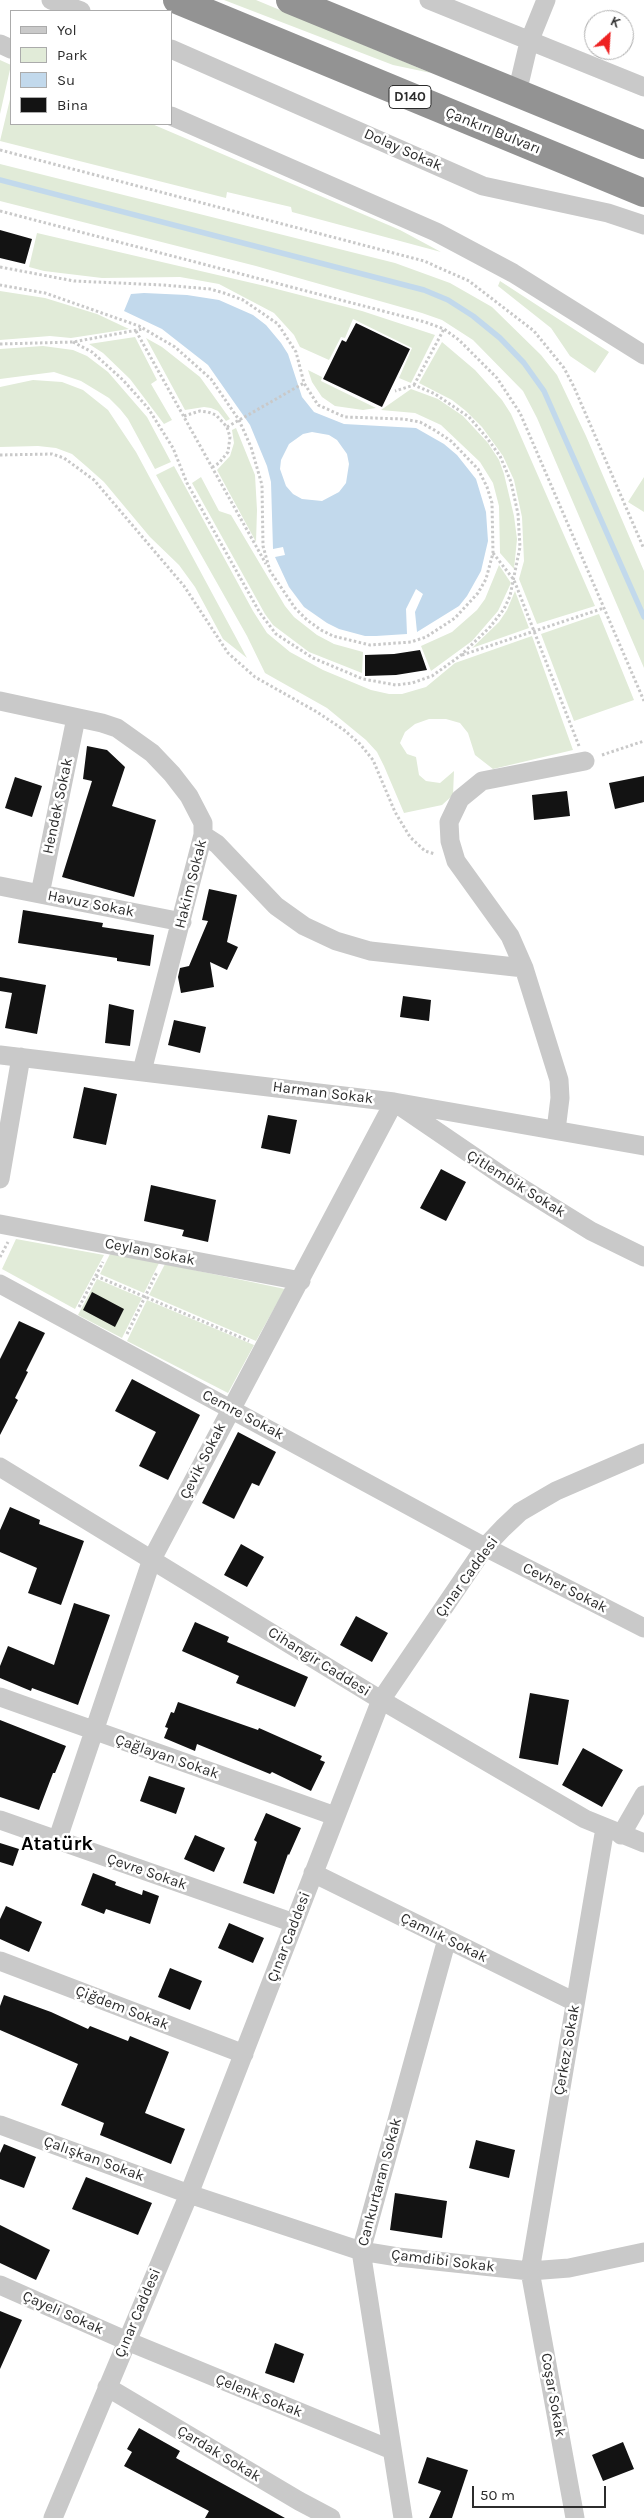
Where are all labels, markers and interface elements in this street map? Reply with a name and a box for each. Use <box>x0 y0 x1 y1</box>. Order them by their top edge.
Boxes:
legend <box>10 10 172 125</box>
north arrow <box>584 10 634 60</box>
text: K <box>608 12 623 32</box>
text: Yol <box>57 21 77 39</box>
text: Park <box>57 46 87 64</box>
text: Su <box>57 71 75 89</box>
road number: D140 <box>389 85 431 108</box>
text: Bina <box>57 96 88 114</box>
street label: Çankırı Bulvarı <box>443 104 543 158</box>
street label: Dolay Sokak <box>361 125 445 175</box>
street label: Hendek Sokak <box>39 756 77 856</box>
street label: Hakim Sokak <box>171 838 211 930</box>
street label: Havuz Sokak <box>46 887 136 921</box>
street label: Harman Sokak <box>272 1078 374 1108</box>
street label: Çitlembik Sokak <box>463 1146 569 1222</box>
street label: Ceylan Sokak <box>103 1234 197 1270</box>
street label: Cemre Sokak <box>199 1386 287 1444</box>
street label: Çevik Sokak <box>176 1420 230 1502</box>
street label: Çınar Caddesi <box>432 1533 502 1621</box>
street label: Cevher Sokak <box>520 1559 610 1617</box>
street label: Cihangir Caddesi <box>265 1623 373 1701</box>
street label: Çağlayan Sokak <box>113 1731 221 1783</box>
district label: Atatürk <box>21 1832 93 1856</box>
street label: Çevre Sokak <box>105 1850 189 1894</box>
street label: Çınar Caddesi <box>264 1889 314 1985</box>
street label: Çamlık Sokak <box>398 1909 490 1967</box>
street label: Çiğdem Sokak <box>73 1982 171 2034</box>
street label: Çerkez Sokak <box>550 2003 584 2097</box>
street label: Cankurtaran Sokak <box>354 2116 406 2248</box>
street label: Çalışkan Sokak <box>41 2132 147 2186</box>
street label: Çamdibi Sokak <box>390 2246 496 2276</box>
street label: Çınar Caddesi <box>111 2266 165 2360</box>
street label: Çayeli Sokak <box>20 2287 106 2339</box>
street label: Coşar Sokak <box>537 2352 569 2438</box>
street label: Çelenk Sokak <box>213 2370 305 2422</box>
street label: Çardak Sokak <box>174 2422 264 2486</box>
scale bar <box>474 2476 608 2508</box>
text: 50 m <box>480 2486 515 2504</box>

